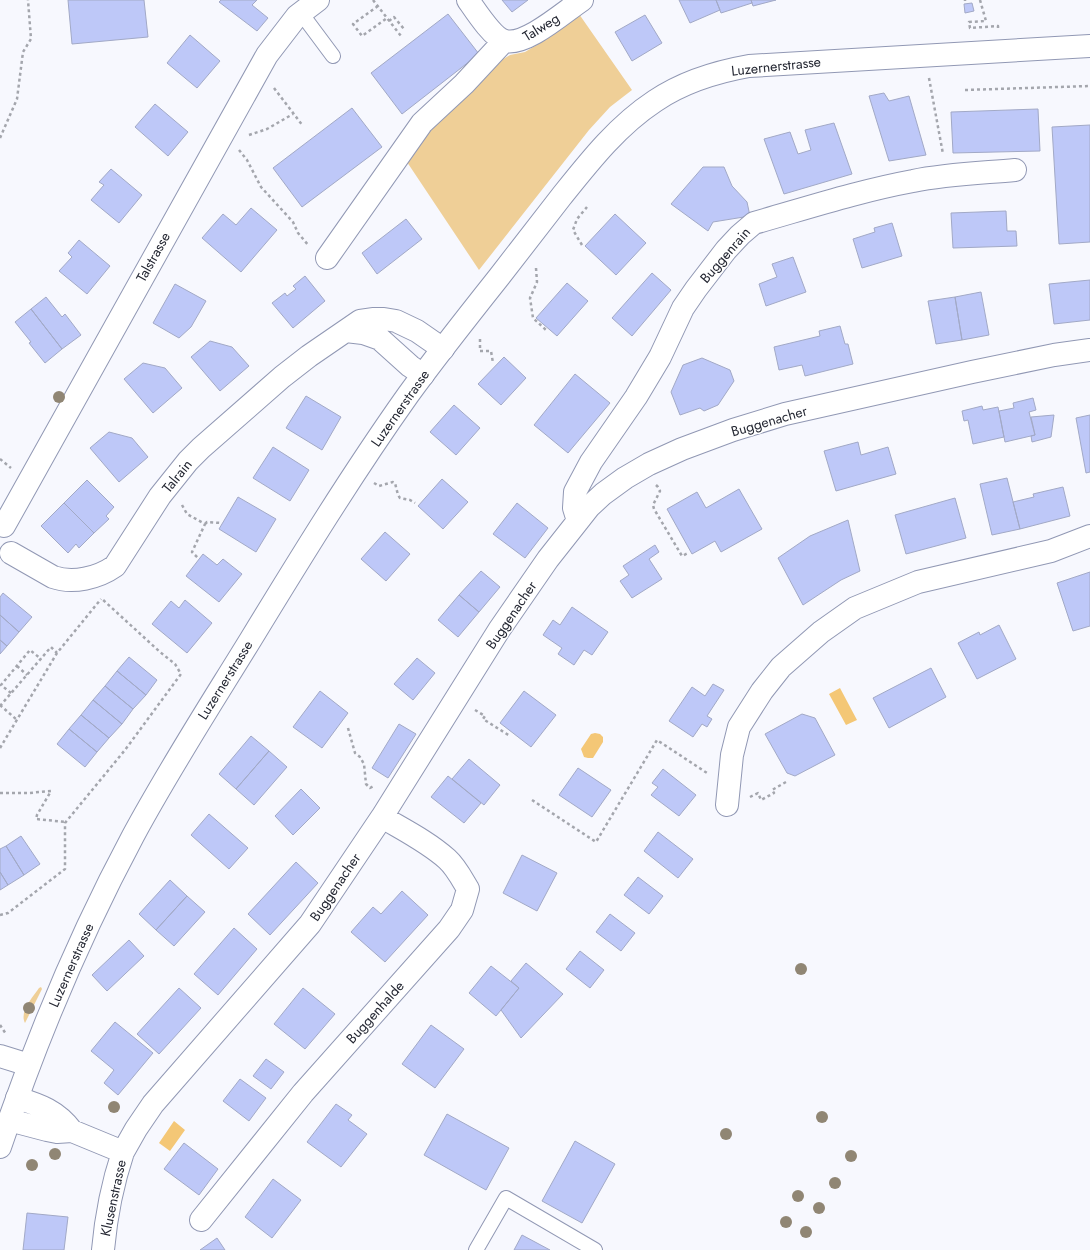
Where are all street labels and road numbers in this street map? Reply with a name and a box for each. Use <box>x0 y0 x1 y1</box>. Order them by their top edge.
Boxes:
street label: Talweg <box>519 8 563 46</box>
street label: Luzernerstrasse <box>730 51 822 81</box>
street label: Buggenrain <box>695 223 755 287</box>
street label: Talstrasse <box>131 228 175 286</box>
street label: Luzernerstrasse <box>366 365 434 451</box>
street label: Buggenacher <box>729 401 810 441</box>
street label: Talrain <box>157 455 197 497</box>
street label: Buggenacher <box>481 577 541 653</box>
street label: Luzernerstrasse <box>193 637 257 723</box>
street label: Buggenacher <box>305 849 365 925</box>
street label: Luzernerstrasse <box>44 920 98 1010</box>
street label: Buggenhalde <box>341 976 409 1048</box>
street label: Klusenstrasse <box>95 1158 131 1238</box>

